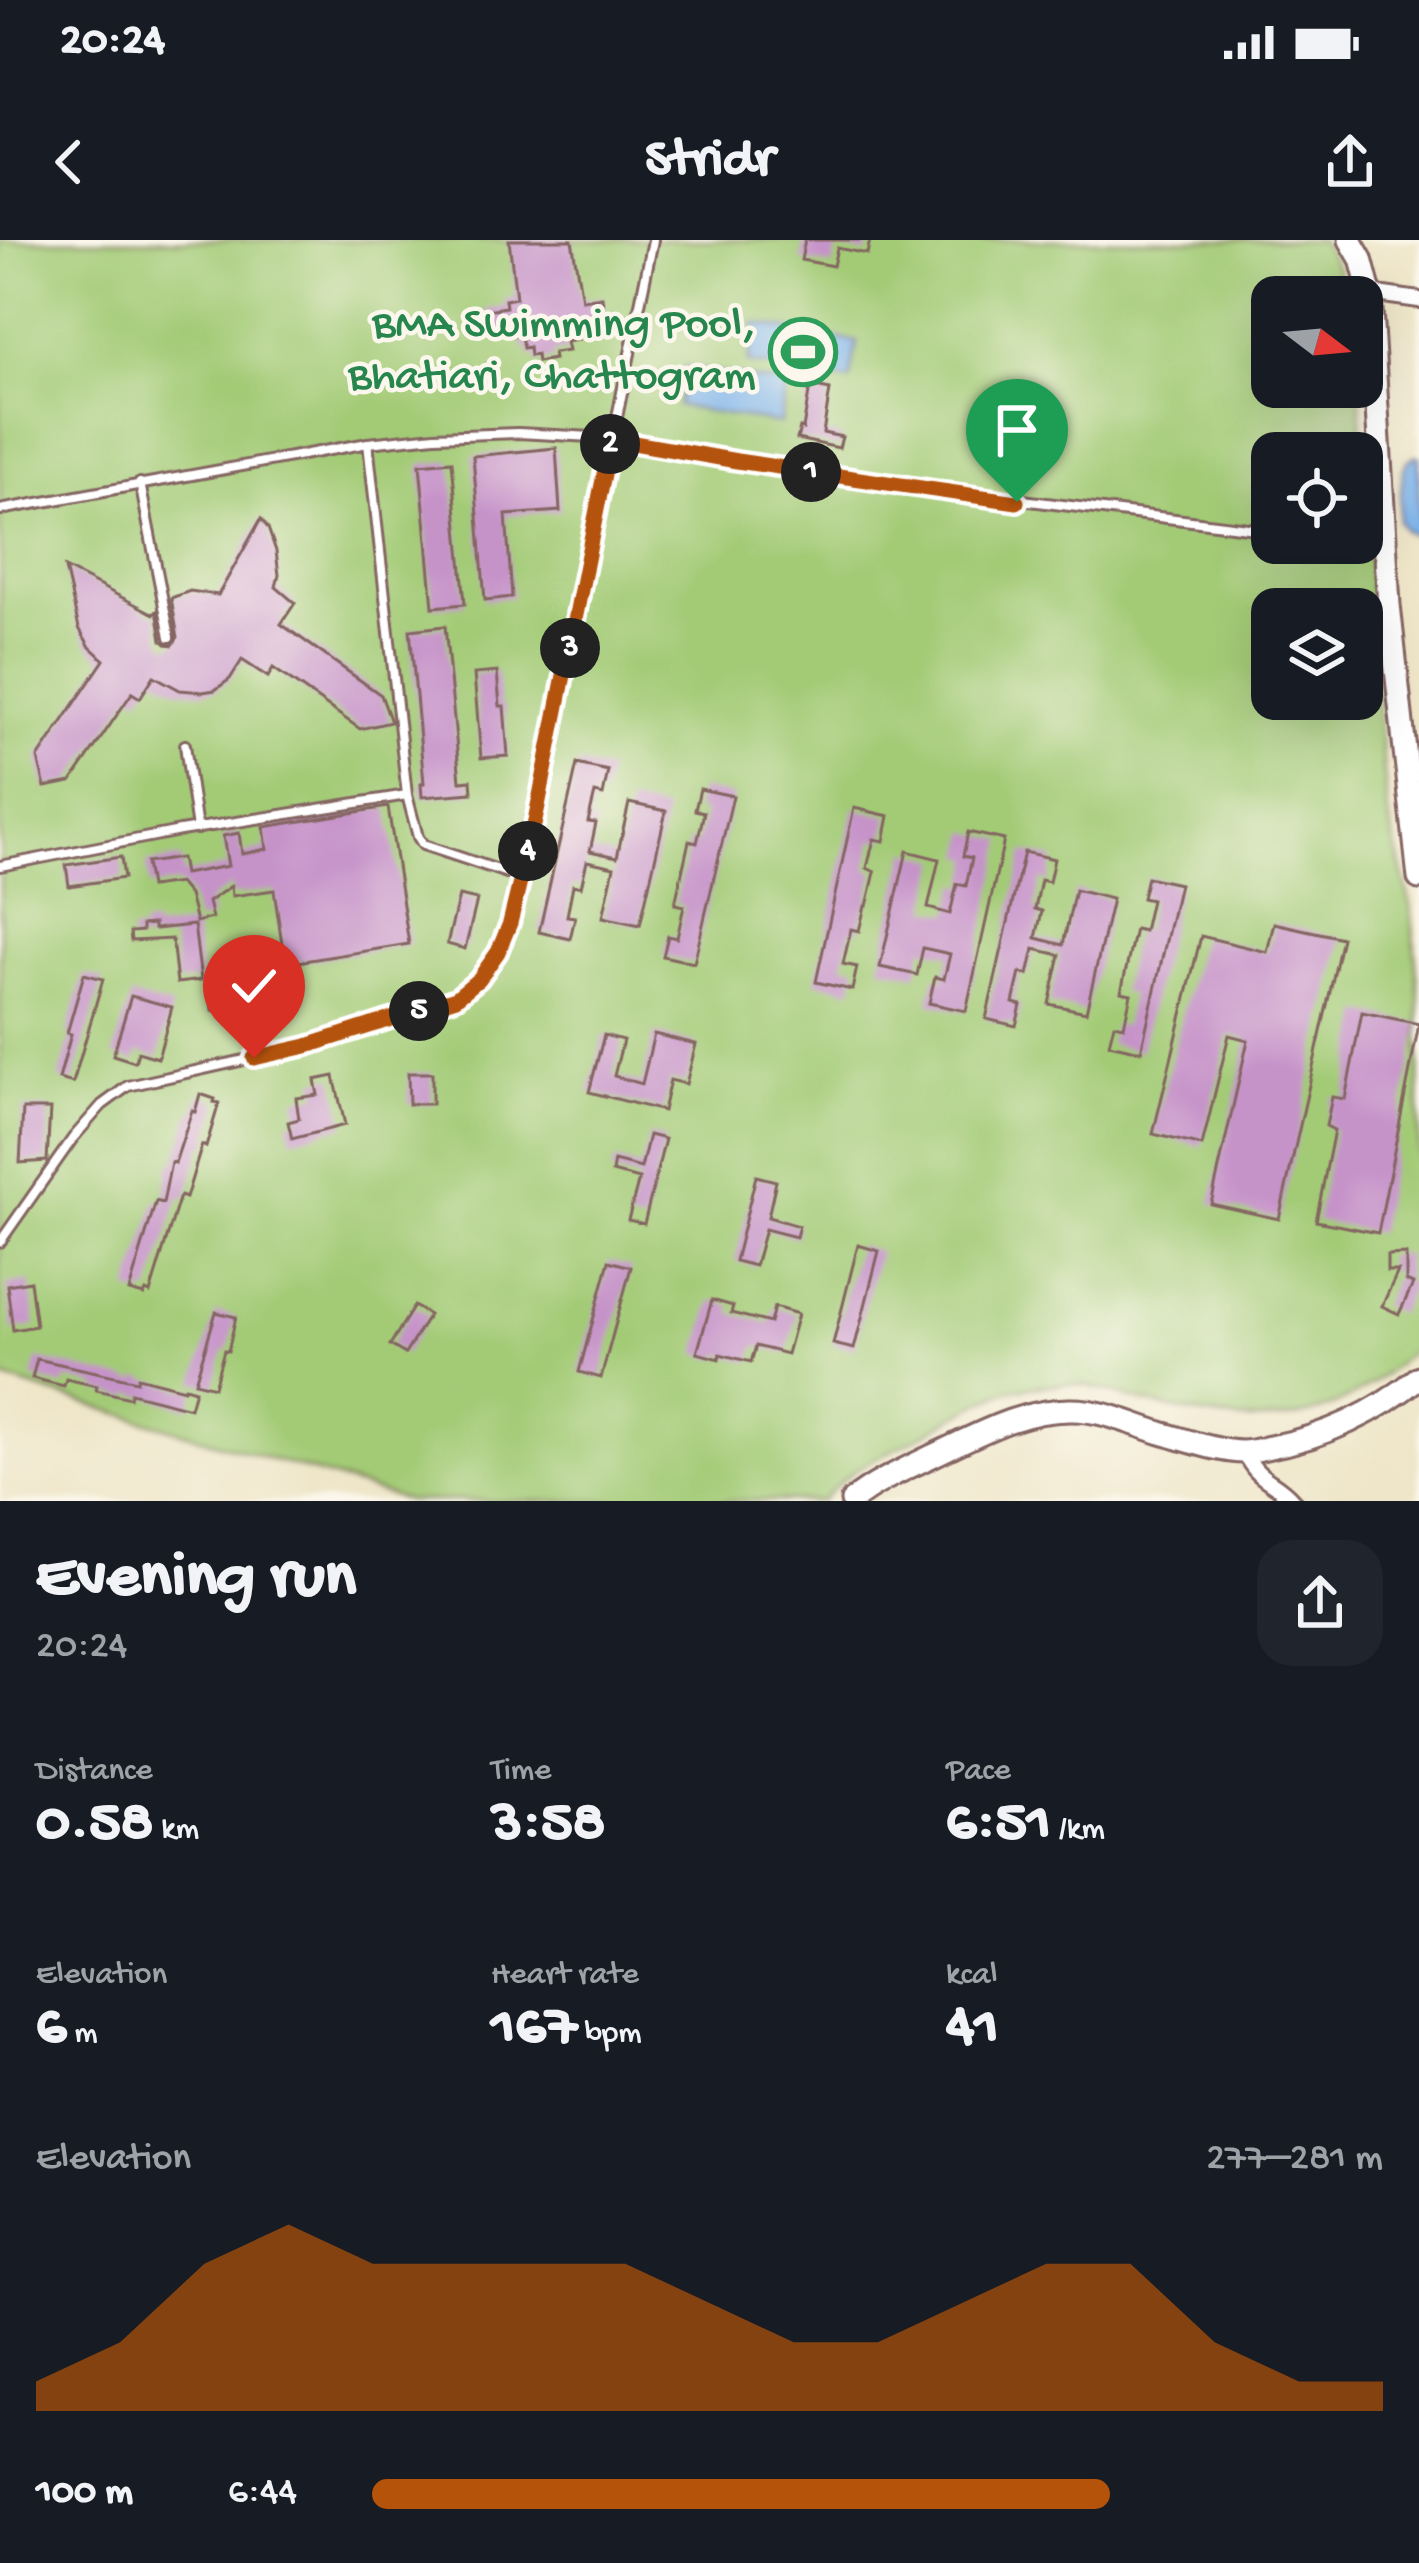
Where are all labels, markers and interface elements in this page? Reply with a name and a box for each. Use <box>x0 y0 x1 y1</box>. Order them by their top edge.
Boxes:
text: 20:24 <box>60 16 165 69</box>
icon: back <box>36 129 102 195</box>
icon: share <box>1317 129 1383 195</box>
text: Stridr <box>645 130 774 194</box>
north arrow <box>1251 276 1383 408</box>
map controls <box>1251 276 1383 720</box>
place label: BMA Swimming Pool, Bhatiari, Chattogram <box>347 300 756 405</box>
sports icon: BMA Swimming Pool, Bhatiari, Chattogram <box>768 317 838 387</box>
pin <box>966 379 1068 502</box>
icon: arrive <box>984 397 1050 463</box>
pin: 2 <box>580 414 640 474</box>
text: 2 <box>602 425 618 463</box>
button: locate <box>1251 432 1383 564</box>
pin: 1 <box>781 442 841 502</box>
text: 1 <box>804 453 818 491</box>
button: layers <box>1251 588 1383 720</box>
pin: 3 <box>540 618 600 678</box>
text: 3 <box>561 629 579 667</box>
pin: 4 <box>498 821 558 881</box>
text: 4 <box>520 832 536 870</box>
pin <box>203 935 305 1058</box>
icon: check <box>221 953 287 1019</box>
pin: 5 <box>389 981 449 1041</box>
text: 5 <box>410 992 428 1030</box>
button: share <box>1257 1540 1383 1666</box>
text: Evening run <box>36 1541 356 1619</box>
text: 20:24 <box>36 1625 127 1671</box>
text: Distance <box>36 1753 153 1791</box>
text: Time <box>491 1753 551 1791</box>
text: Pace <box>946 1753 1011 1791</box>
text: 0.58 <box>36 1791 153 1861</box>
text: 3:58 <box>491 1791 605 1861</box>
text: 6:51 <box>946 1791 1051 1861</box>
text: km <box>153 1812 199 1850</box>
text: /km <box>1051 1812 1105 1850</box>
text: Elevation <box>36 1957 167 1995</box>
text: Heart rate <box>491 1957 639 1995</box>
text: kcal <box>946 1957 998 1995</box>
text: 6 <box>36 1995 66 2065</box>
text: 167 <box>491 1995 577 2065</box>
text: 41 <box>946 1995 999 2065</box>
text: m <box>66 2016 98 2054</box>
text: bpm <box>577 2016 642 2054</box>
text: Elevation <box>36 2137 191 2183</box>
text: 277–281 m <box>1206 2137 1383 2183</box>
text: 100 m <box>36 2471 133 2517</box>
text: 6:44 <box>228 2471 297 2517</box>

